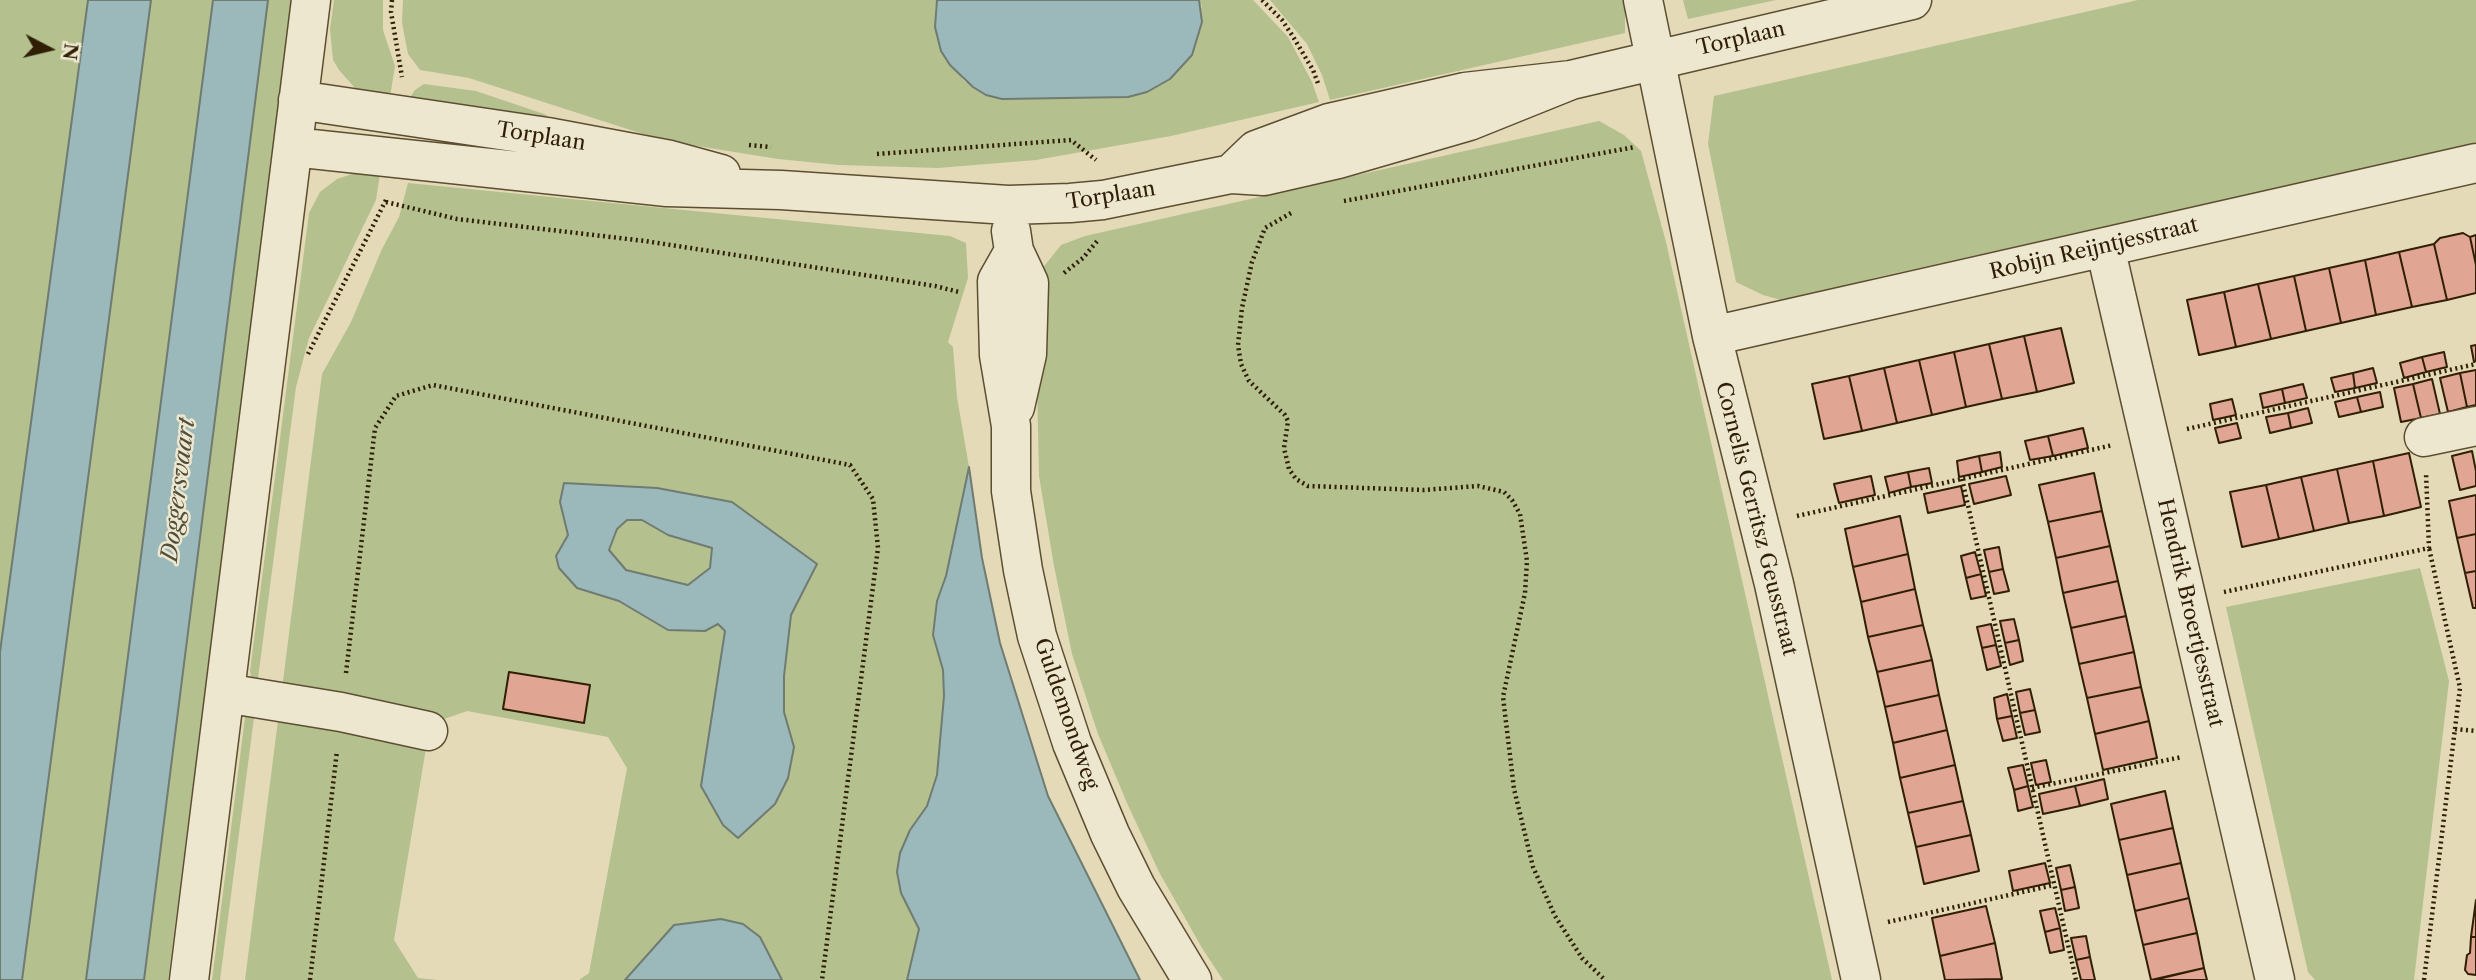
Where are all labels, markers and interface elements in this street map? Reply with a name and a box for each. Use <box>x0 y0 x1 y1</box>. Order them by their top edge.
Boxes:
north arrow <box>14 14 84 84</box>
street label: Torplaan <box>1694 17 1788 61</box>
text: N <box>58 42 83 61</box>
street label: Torplaan <box>495 118 587 156</box>
street label: Torplaan <box>1065 177 1157 215</box>
street label: Robijn Reijntjesstraat <box>1987 213 2201 285</box>
street label: Cornelis Gerritsz Geusstraat <box>1710 379 1802 659</box>
water label: Doggersvaart <box>156 417 202 563</box>
street label: Hendrik Broertjesstraat <box>2151 496 2229 730</box>
street label: Guldemondweg <box>1028 635 1104 793</box>

